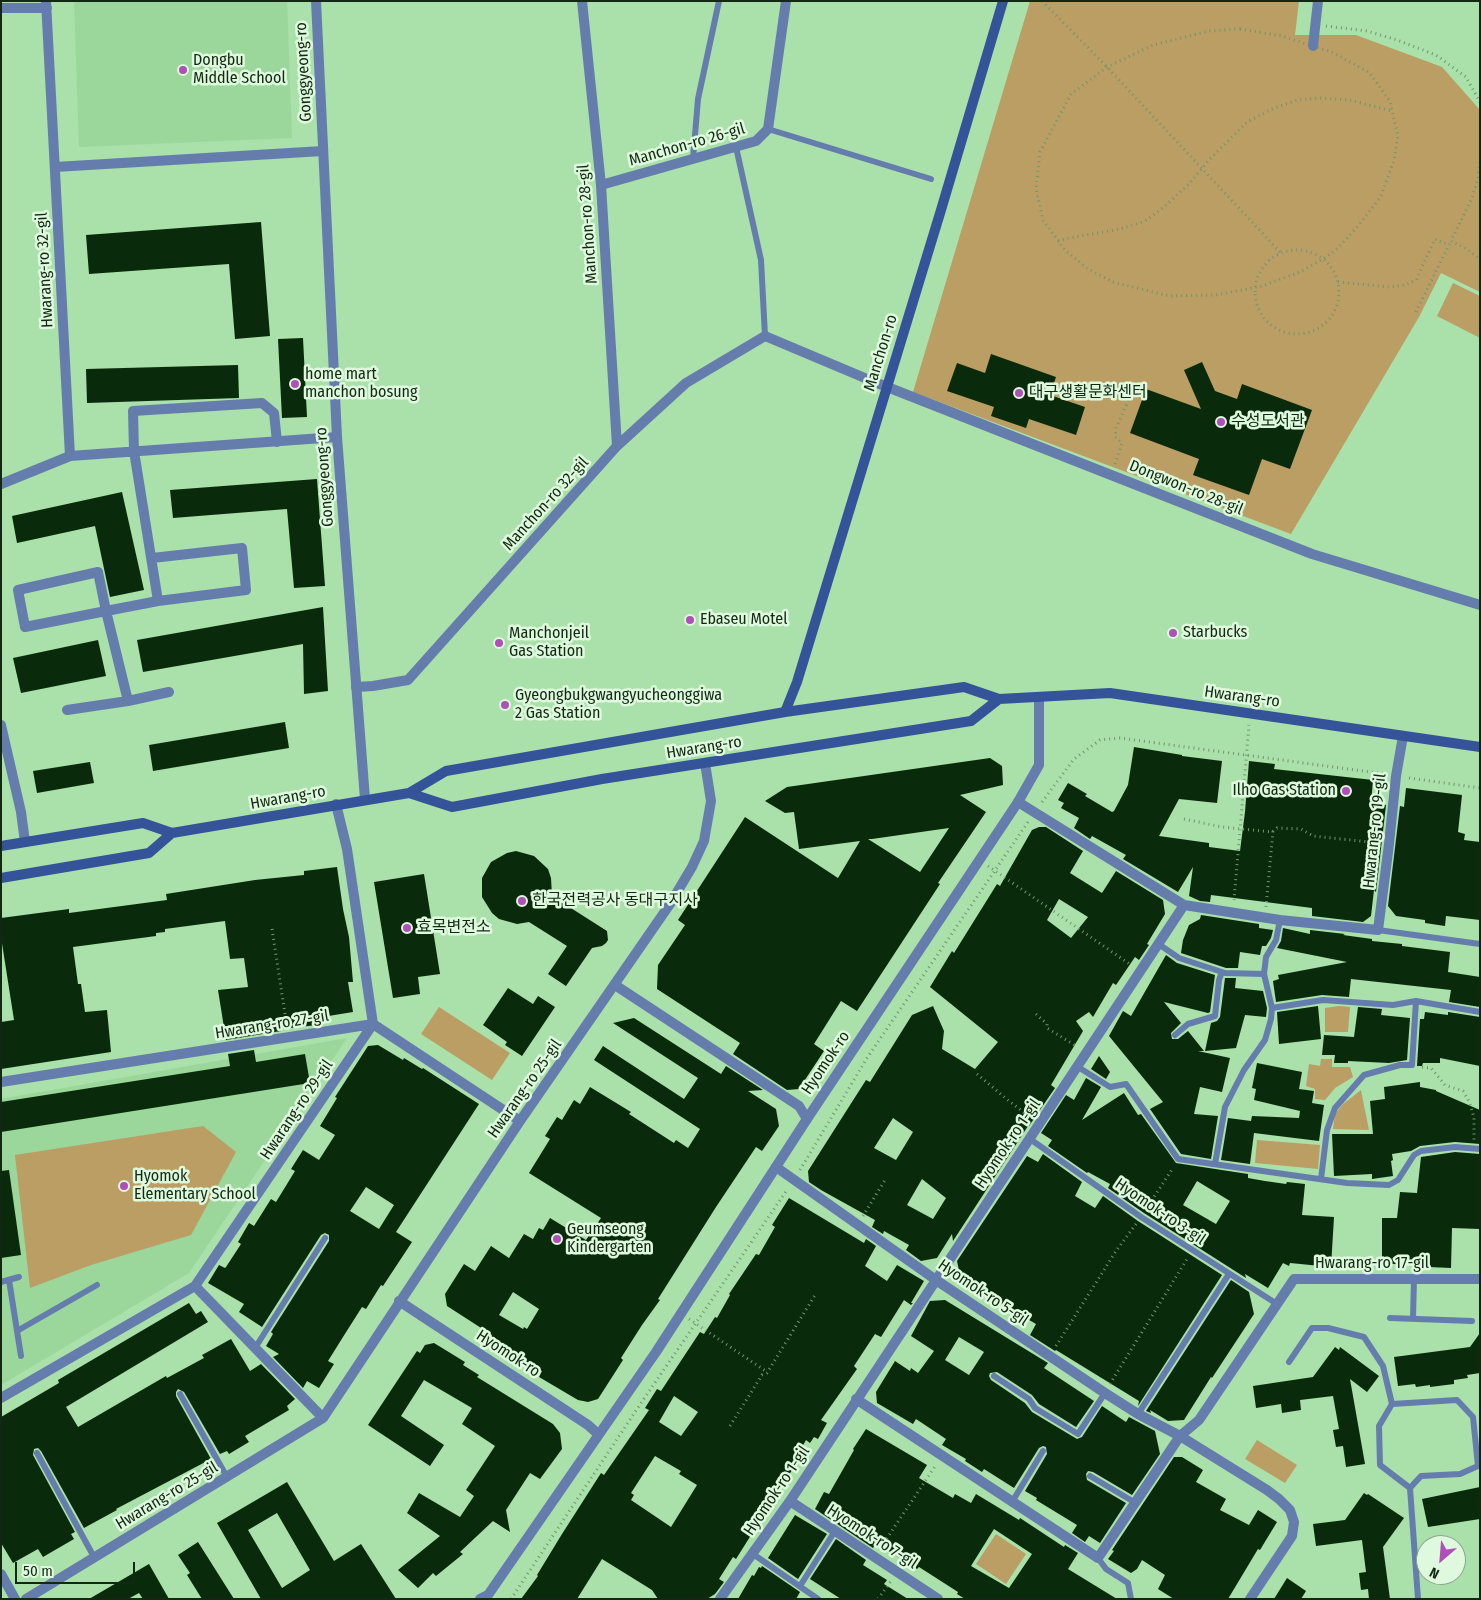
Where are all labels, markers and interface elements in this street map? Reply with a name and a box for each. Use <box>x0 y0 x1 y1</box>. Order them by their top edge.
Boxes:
street label: Gonggyeong-ro <box>292 22 316 122</box>
place label: Dongbu Middle School <box>193 51 286 89</box>
marker: Dongbu Middle School <box>177 64 189 76</box>
street label: Manchon-ro 26-gil <box>627 119 747 171</box>
street label: Manchon-ro 28-gil <box>574 164 602 284</box>
street label: Hwarang-ro 32-gil <box>32 212 58 328</box>
street label: Manchon-ro <box>860 312 902 394</box>
place label: home mart manchon bosung <box>305 365 418 403</box>
marker: home mart manchon bosung <box>289 378 301 390</box>
place label: 대구생활문화센터 <box>1029 383 1147 403</box>
marker: 대구생활문화센터 <box>1013 387 1025 399</box>
place label: 수성도서관 <box>1231 412 1305 432</box>
marker: 수성도서관 <box>1215 416 1227 428</box>
street label: Gonggyeong-ro <box>312 427 338 527</box>
street label: Manchon-ro 32-gil <box>499 453 593 555</box>
street label: Dongwon-ro 28-gil <box>1126 456 1246 520</box>
place label: Ebaseu Motel <box>700 610 787 630</box>
marker: Ebaseu Motel <box>684 614 696 626</box>
place label: Starbucks <box>1183 623 1247 643</box>
place label: Manchonjeil Gas Station <box>509 624 589 662</box>
marker: Starbucks <box>1167 627 1179 639</box>
marker: Manchonjeil Gas Station <box>493 637 505 649</box>
street label: Hwarang-ro <box>1203 682 1281 712</box>
place label: Gyeongbukgwangyucheonggiwa 2 Gas Station <box>515 686 722 724</box>
marker: Gyeongbukgwangyucheonggiwa 2 Gas Station <box>499 699 511 711</box>
street label: Hwarang-ro <box>665 733 743 763</box>
street label: Hwarang-ro 19-gil <box>1359 773 1391 889</box>
place label: Ilho Gas Station <box>1232 781 1336 801</box>
street label: Hwarang-ro <box>249 782 327 814</box>
marker: Ilho Gas Station <box>1340 785 1352 797</box>
place label: 한국전력공사 동대구지사 <box>532 891 698 911</box>
marker: 한국전력공사 동대구지사 <box>516 895 528 907</box>
place label: 효목변전소 <box>417 918 491 938</box>
marker: 효목변전소 <box>401 922 413 934</box>
street label: Hwarang-ro 27-gil <box>214 1007 330 1043</box>
street label: Hyomok-ro <box>798 1028 854 1098</box>
street label: Hwarang-ro 25-gil <box>484 1036 566 1142</box>
street label: Hwarang-ro 29-gil <box>257 1056 337 1164</box>
street label: Hyomok-ro 1-gil <box>971 1096 1045 1192</box>
place label: Hyomok Elementary School <box>134 1167 256 1205</box>
street label: Hyomok-ro 3-gil <box>1111 1175 1209 1249</box>
marker: Hyomok Elementary School <box>118 1180 130 1192</box>
place label: Geumseong Kindergarten <box>567 1220 652 1258</box>
marker: Geumseong Kindergarten <box>551 1233 563 1245</box>
street label: Hwarang-ro 17-gil <box>1315 1254 1429 1274</box>
street label: Hyomok-ro 5-gil <box>934 1256 1032 1330</box>
street label: Hyomok-ro <box>472 1326 544 1382</box>
street label: Hyomok-ro 1-gil <box>740 1443 814 1539</box>
street label: Hwarang-ro 25-gil <box>112 1458 222 1534</box>
street label: Hyomok-ro 7-gil <box>823 1501 921 1573</box>
north arrow <box>1416 1535 1466 1585</box>
scale bar <box>18 1552 138 1584</box>
text: 50 m <box>23 1562 53 1580</box>
text: N <box>1427 1563 1442 1582</box>

